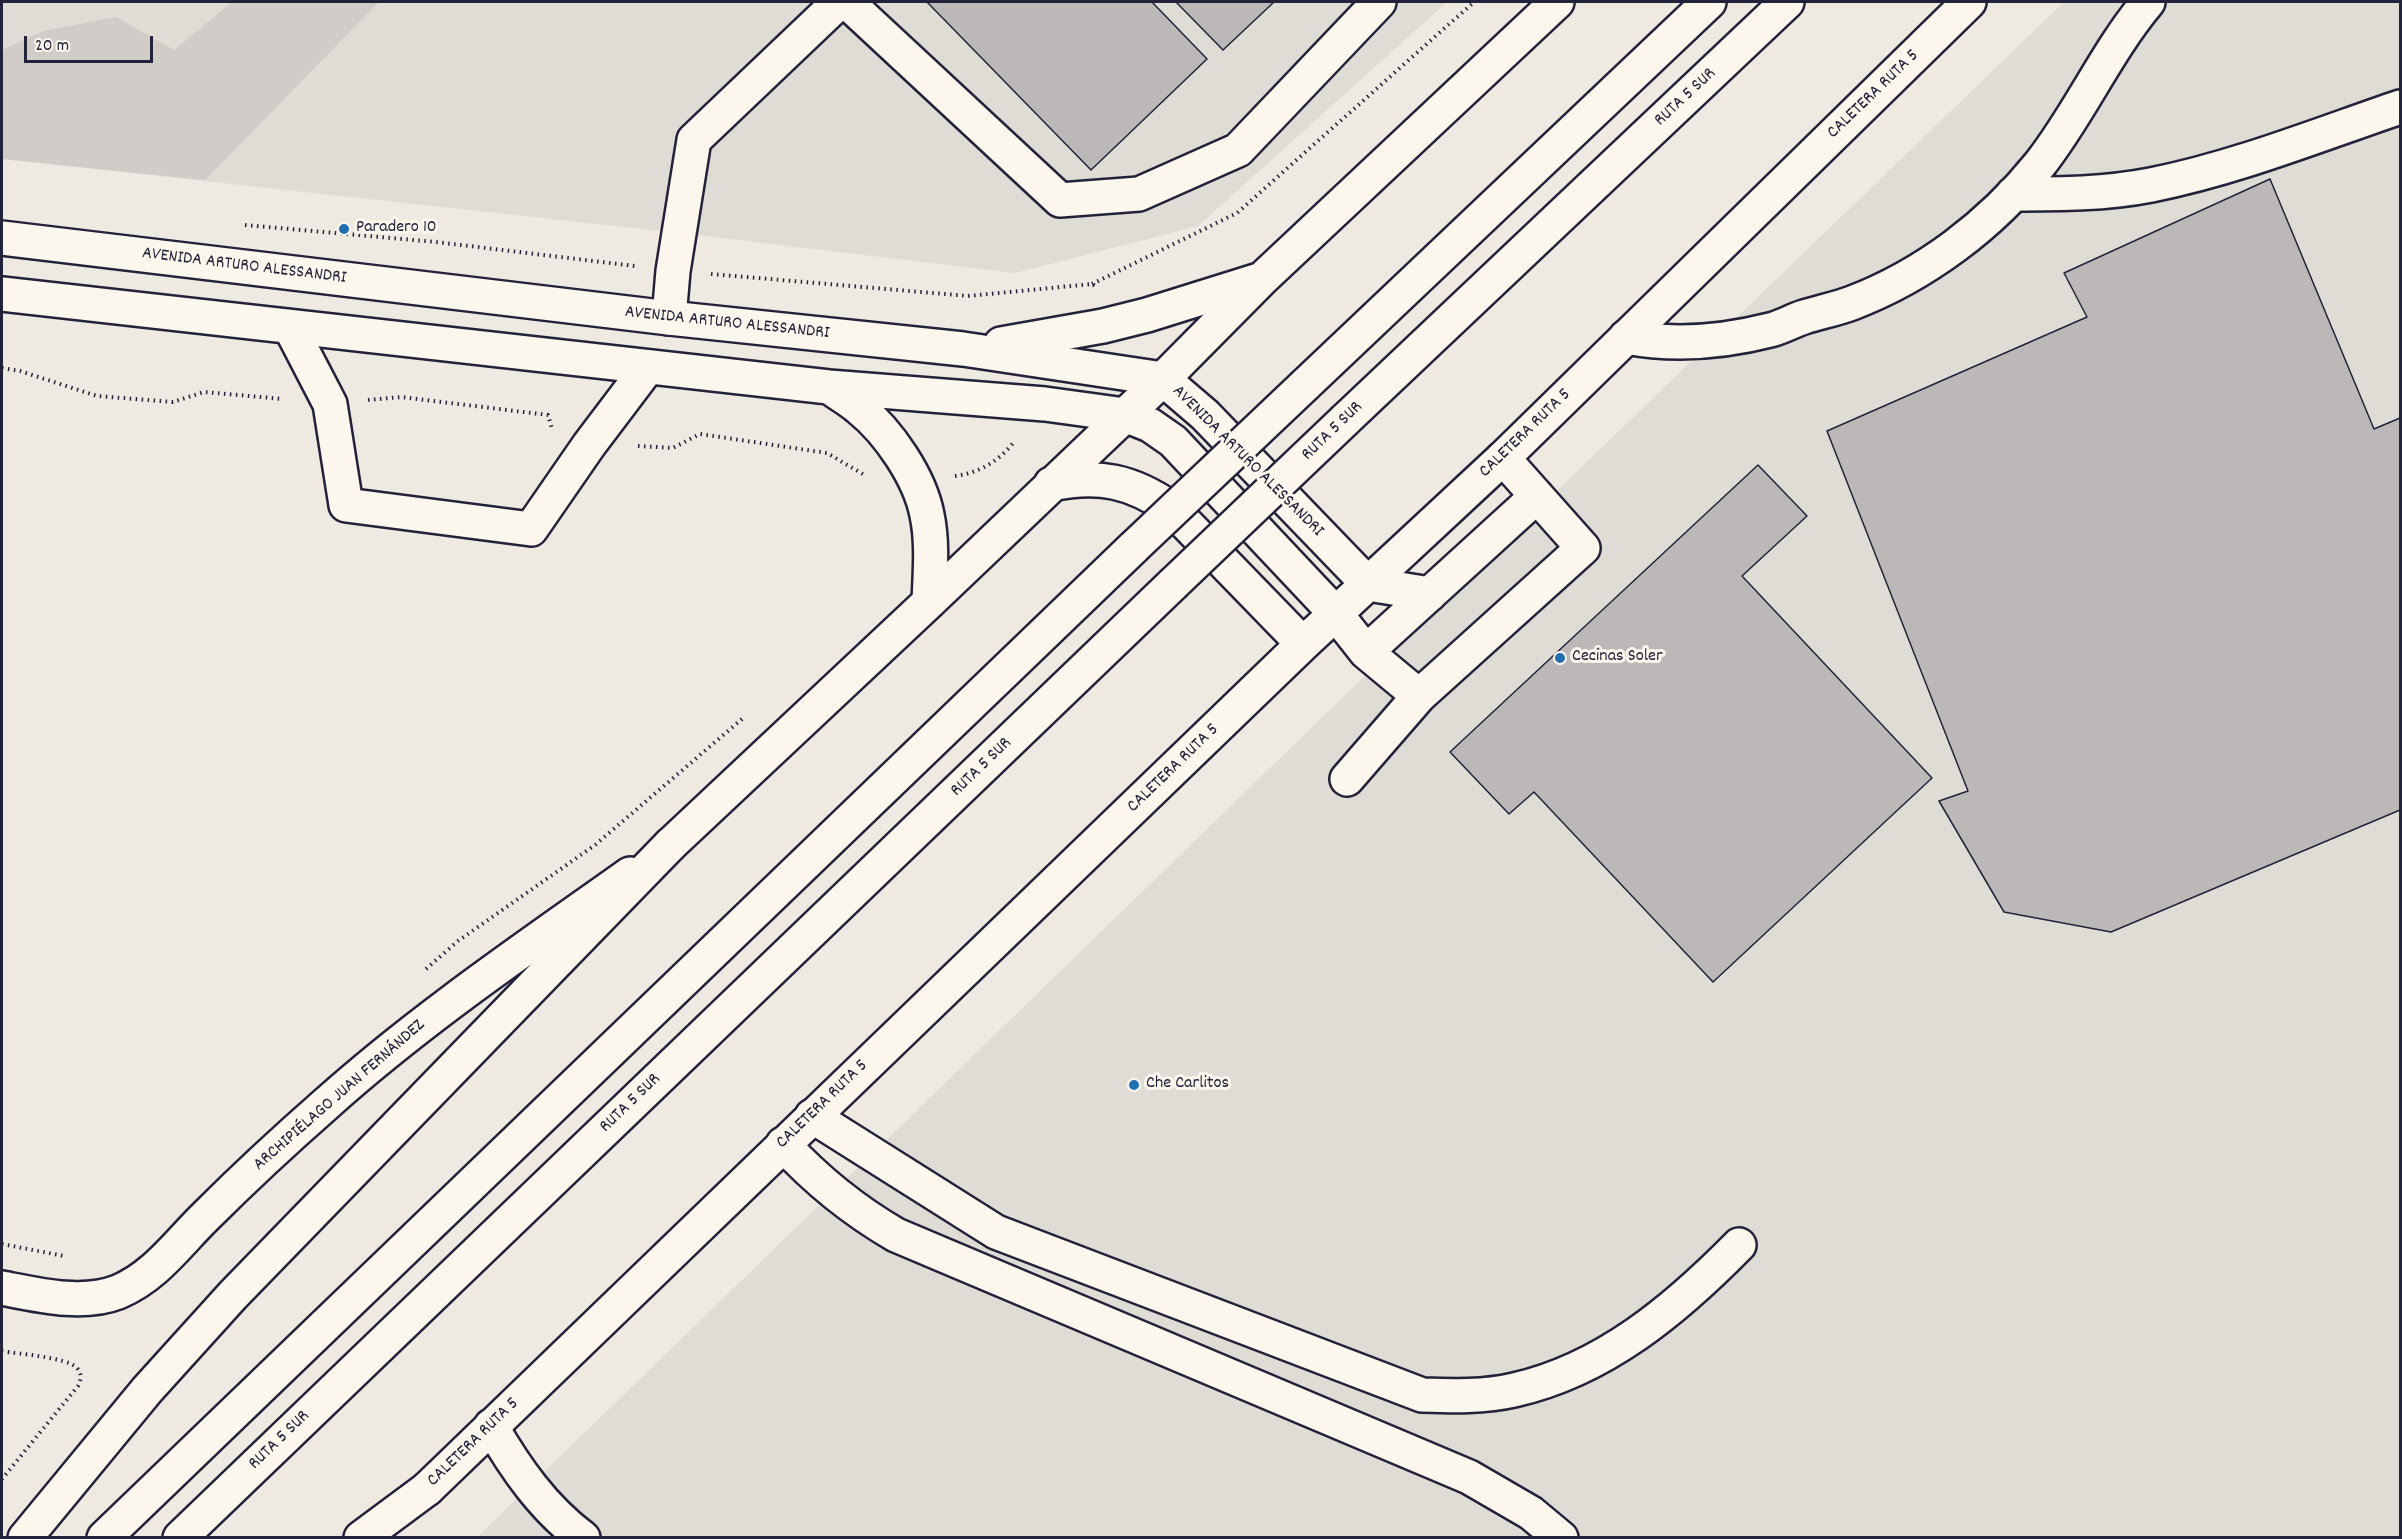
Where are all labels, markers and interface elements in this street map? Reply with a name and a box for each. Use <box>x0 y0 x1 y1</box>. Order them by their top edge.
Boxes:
scale bar <box>27 24 156 62</box>
text: 20 m <box>35 34 69 59</box>
street label: CALETERA RUTA 5 <box>1824 46 1924 144</box>
street label: RUTA 5 SUR <box>1651 64 1721 132</box>
place label: Paradero 10 <box>356 218 437 240</box>
marker: Paradero 10 <box>337 222 351 236</box>
street label: AVENIDA ARTURO ALESSANDRI <box>141 244 347 290</box>
street label: AVENIDA ARTURO ALESSANDRI <box>624 303 830 345</box>
street label: AVENIDA ARTURO ALESSANDRI <box>1167 382 1327 542</box>
street label: CALETERA RUTA 5 <box>1476 385 1576 483</box>
street label: RUTA 5 SUR <box>1298 398 1368 466</box>
place label: Cecinas Soler <box>1572 647 1663 669</box>
marker: Cecinas Soler <box>1553 651 1567 665</box>
street label: CALETERA RUTA 5 <box>1124 720 1224 818</box>
street label: RUTA 5 SUR <box>947 734 1017 802</box>
street label: ARCHIPIÉLAGO JUAN FERNÁNDEZ <box>250 1016 430 1176</box>
street label: CALETERA RUTA 5 <box>773 1056 873 1154</box>
street label: RUTA 5 SUR <box>596 1070 666 1138</box>
place label: Che Carlitos <box>1146 1074 1229 1096</box>
marker: Che Carlitos <box>1127 1078 1141 1092</box>
street label: CALETERA RUTA 5 <box>424 1394 524 1492</box>
street label: RUTA 5 SUR <box>245 1407 315 1475</box>

